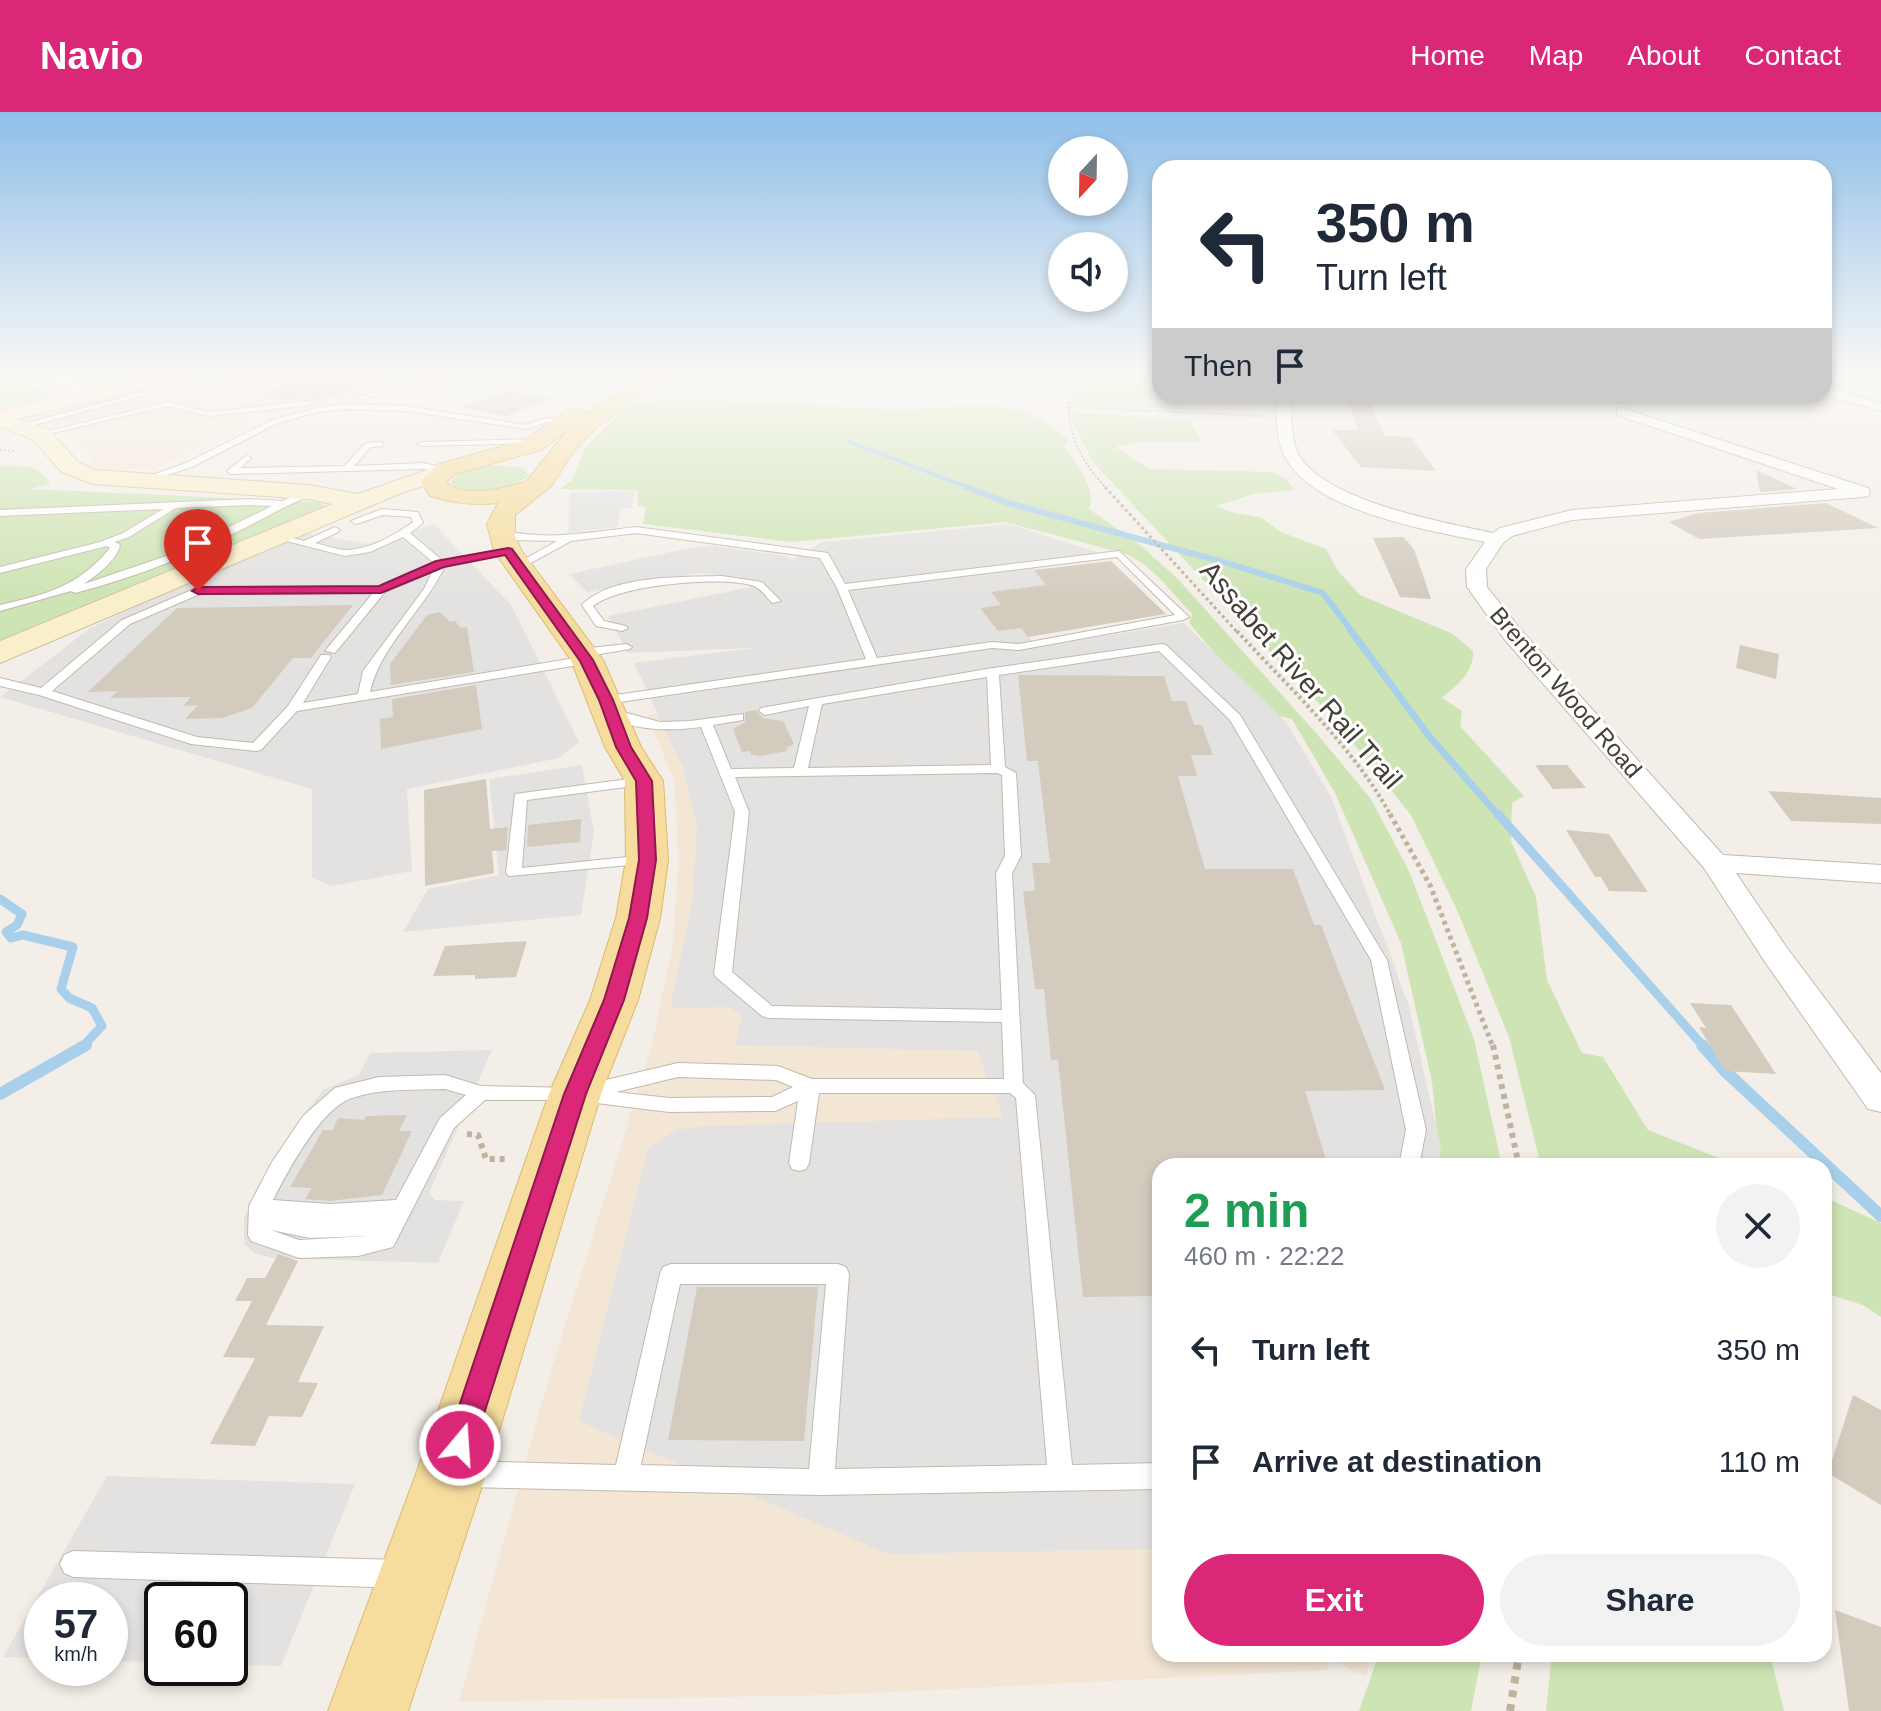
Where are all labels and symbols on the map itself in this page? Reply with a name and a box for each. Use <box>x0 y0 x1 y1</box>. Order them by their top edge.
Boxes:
north arrow <box>1048 136 1128 216</box>
pin <box>164 509 232 591</box>
street label: Assabet River Rail Trail <box>1194 555 1408 795</box>
street label: Brenton Wood Road <box>1485 601 1647 783</box>
position arrow <box>418 1403 502 1487</box>
speed limit sign: 60 <box>144 1582 248 1686</box>

